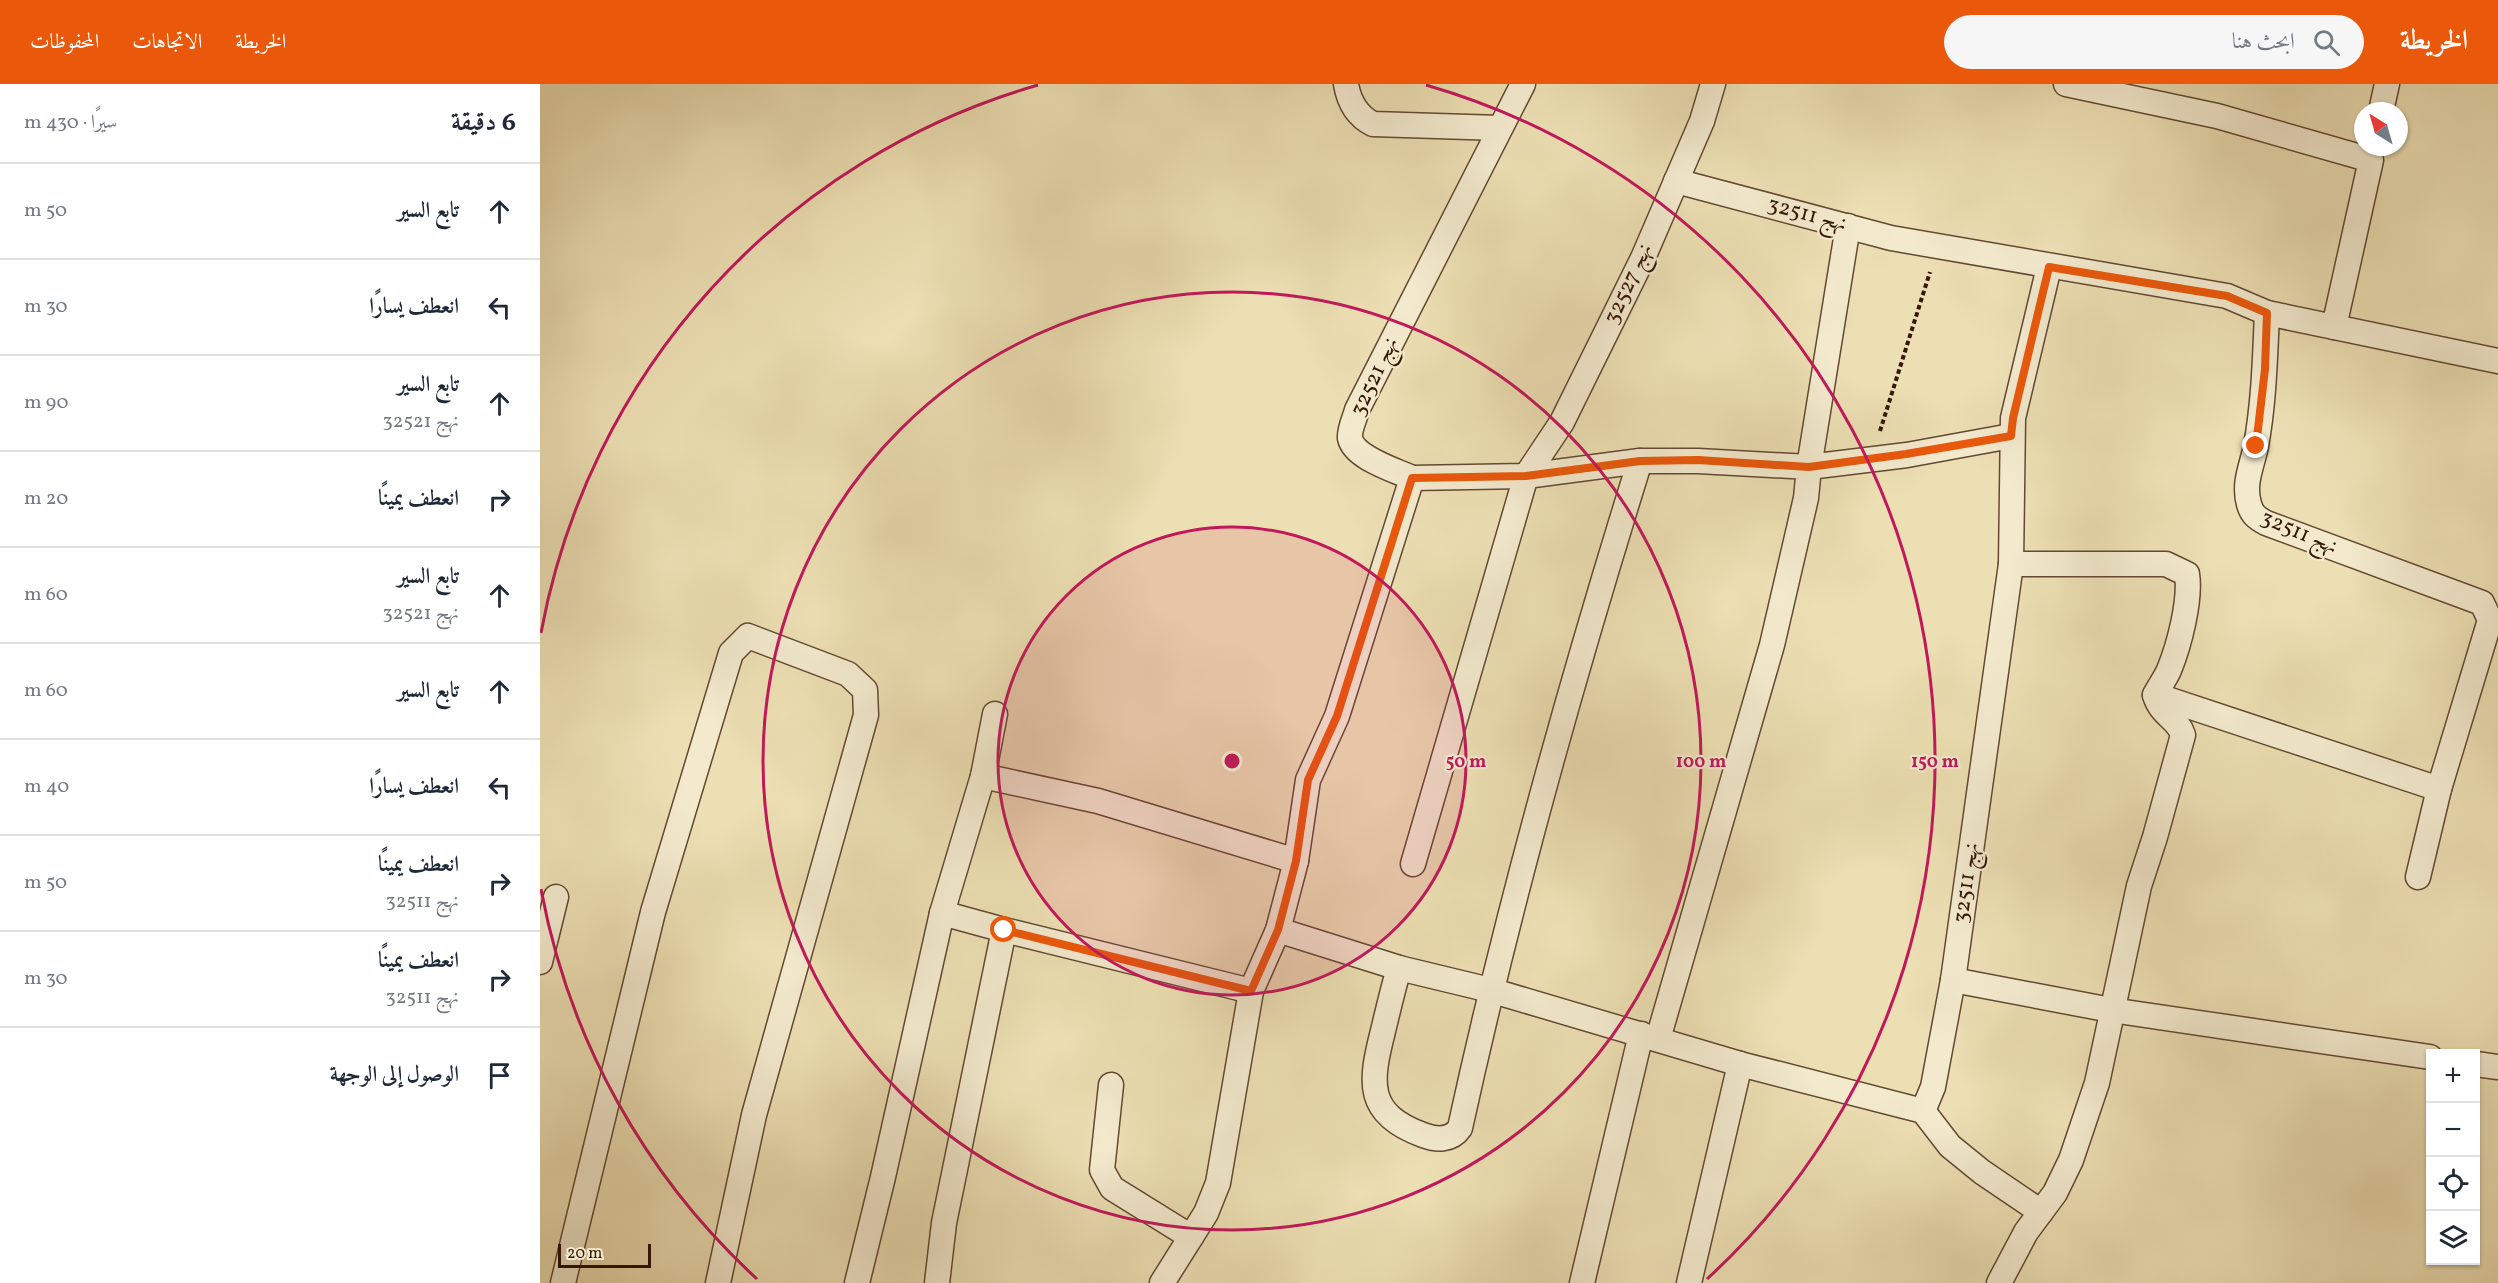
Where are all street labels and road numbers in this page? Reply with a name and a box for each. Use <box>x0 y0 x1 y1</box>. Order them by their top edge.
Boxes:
street label: نهج 32511 <box>1763 190 1850 242</box>
street label: نهج 32527 <box>1597 239 1663 330</box>
street label: نهج 32521 <box>1343 332 1409 423</box>
street label: نهج 32511 <box>2255 503 2342 565</box>
street label: نهج 32511 <box>1946 841 1990 925</box>

